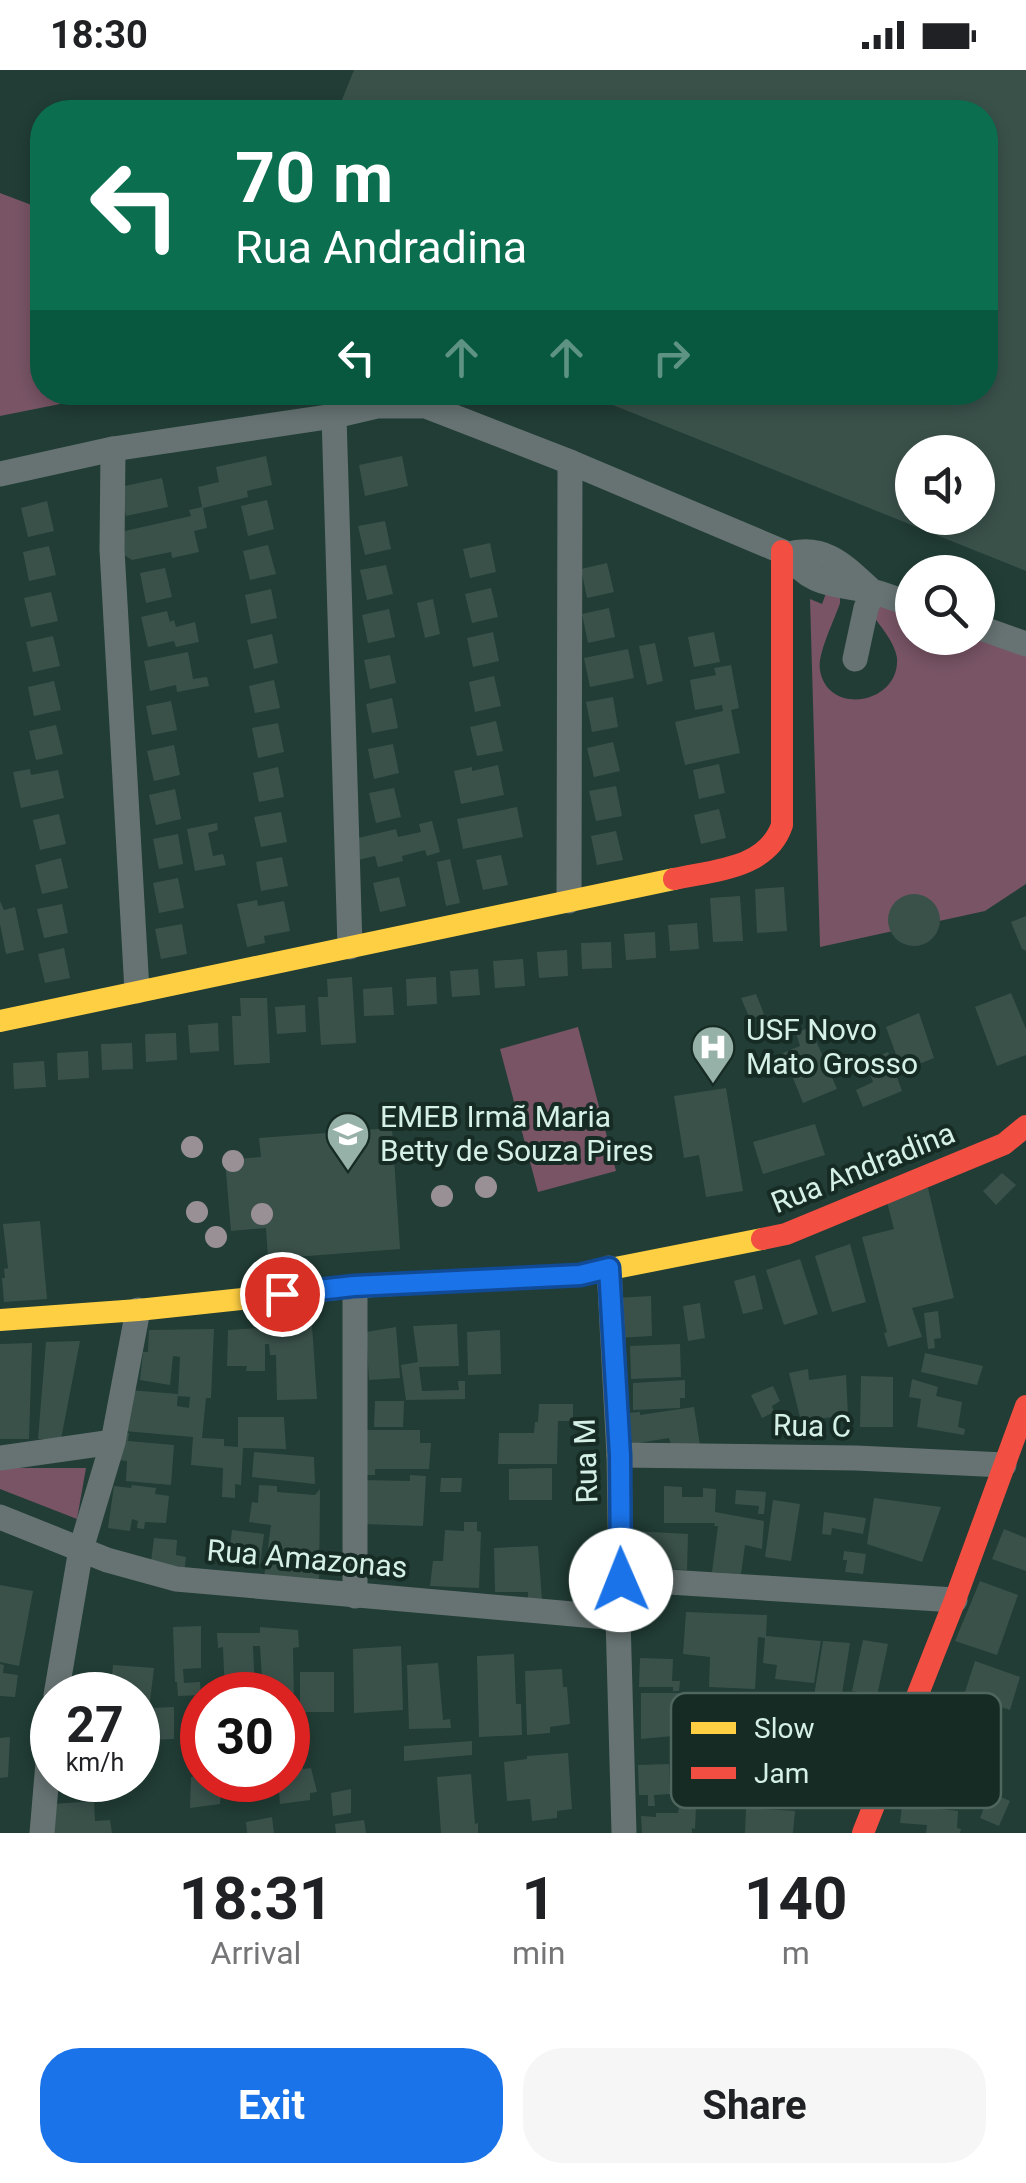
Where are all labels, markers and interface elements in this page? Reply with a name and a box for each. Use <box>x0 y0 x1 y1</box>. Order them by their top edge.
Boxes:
text: 18:30 <box>50 13 148 57</box>
text: 70 m <box>235 137 393 219</box>
icon: left <box>70 140 200 270</box>
text: Rua Andradina <box>235 221 527 274</box>
icon: left <box>329 330 384 385</box>
icon: ahead <box>434 330 489 385</box>
icon: ahead <box>539 330 594 385</box>
icon: right <box>644 330 699 385</box>
map controls <box>895 435 995 655</box>
button: sound <box>895 435 995 535</box>
button: search <box>895 555 995 655</box>
place label: USF Novo Mato Grosso <box>746 1012 918 1081</box>
hospital icon: USF Novo Mato Grosso <box>690 1024 736 1085</box>
place label: EMEB Irmã Maria Betty de Souza Pires <box>380 1099 654 1168</box>
school or university icon: EMEB Irmã Maria Betty de Souza Pires <box>325 1111 371 1172</box>
street label: Rua Andradina <box>766 1115 960 1220</box>
pin <box>240 1252 325 1337</box>
icon: arrive <box>255 1267 310 1322</box>
street label: Rua C <box>773 1407 851 1444</box>
street label: Rua M <box>567 1418 604 1504</box>
position arrow <box>569 1528 673 1632</box>
street label: Rua Amazonas <box>205 1532 409 1585</box>
speed limit sign: 30 <box>180 1672 310 1802</box>
legend <box>671 1693 1001 1808</box>
text: 27 <box>66 1696 124 1754</box>
text: Slow <box>754 1712 814 1745</box>
text: km/h <box>66 1748 124 1777</box>
text: Jam <box>754 1757 809 1790</box>
text: 18:31 <box>179 1863 333 1934</box>
text: 1 <box>521 1863 556 1934</box>
text: 140 <box>744 1863 847 1934</box>
text: Arrival <box>211 1934 301 1972</box>
text: min <box>512 1934 565 1972</box>
text: m <box>782 1934 810 1972</box>
button: Exit <box>40 2048 503 2163</box>
button: Share <box>523 2048 986 2163</box>

